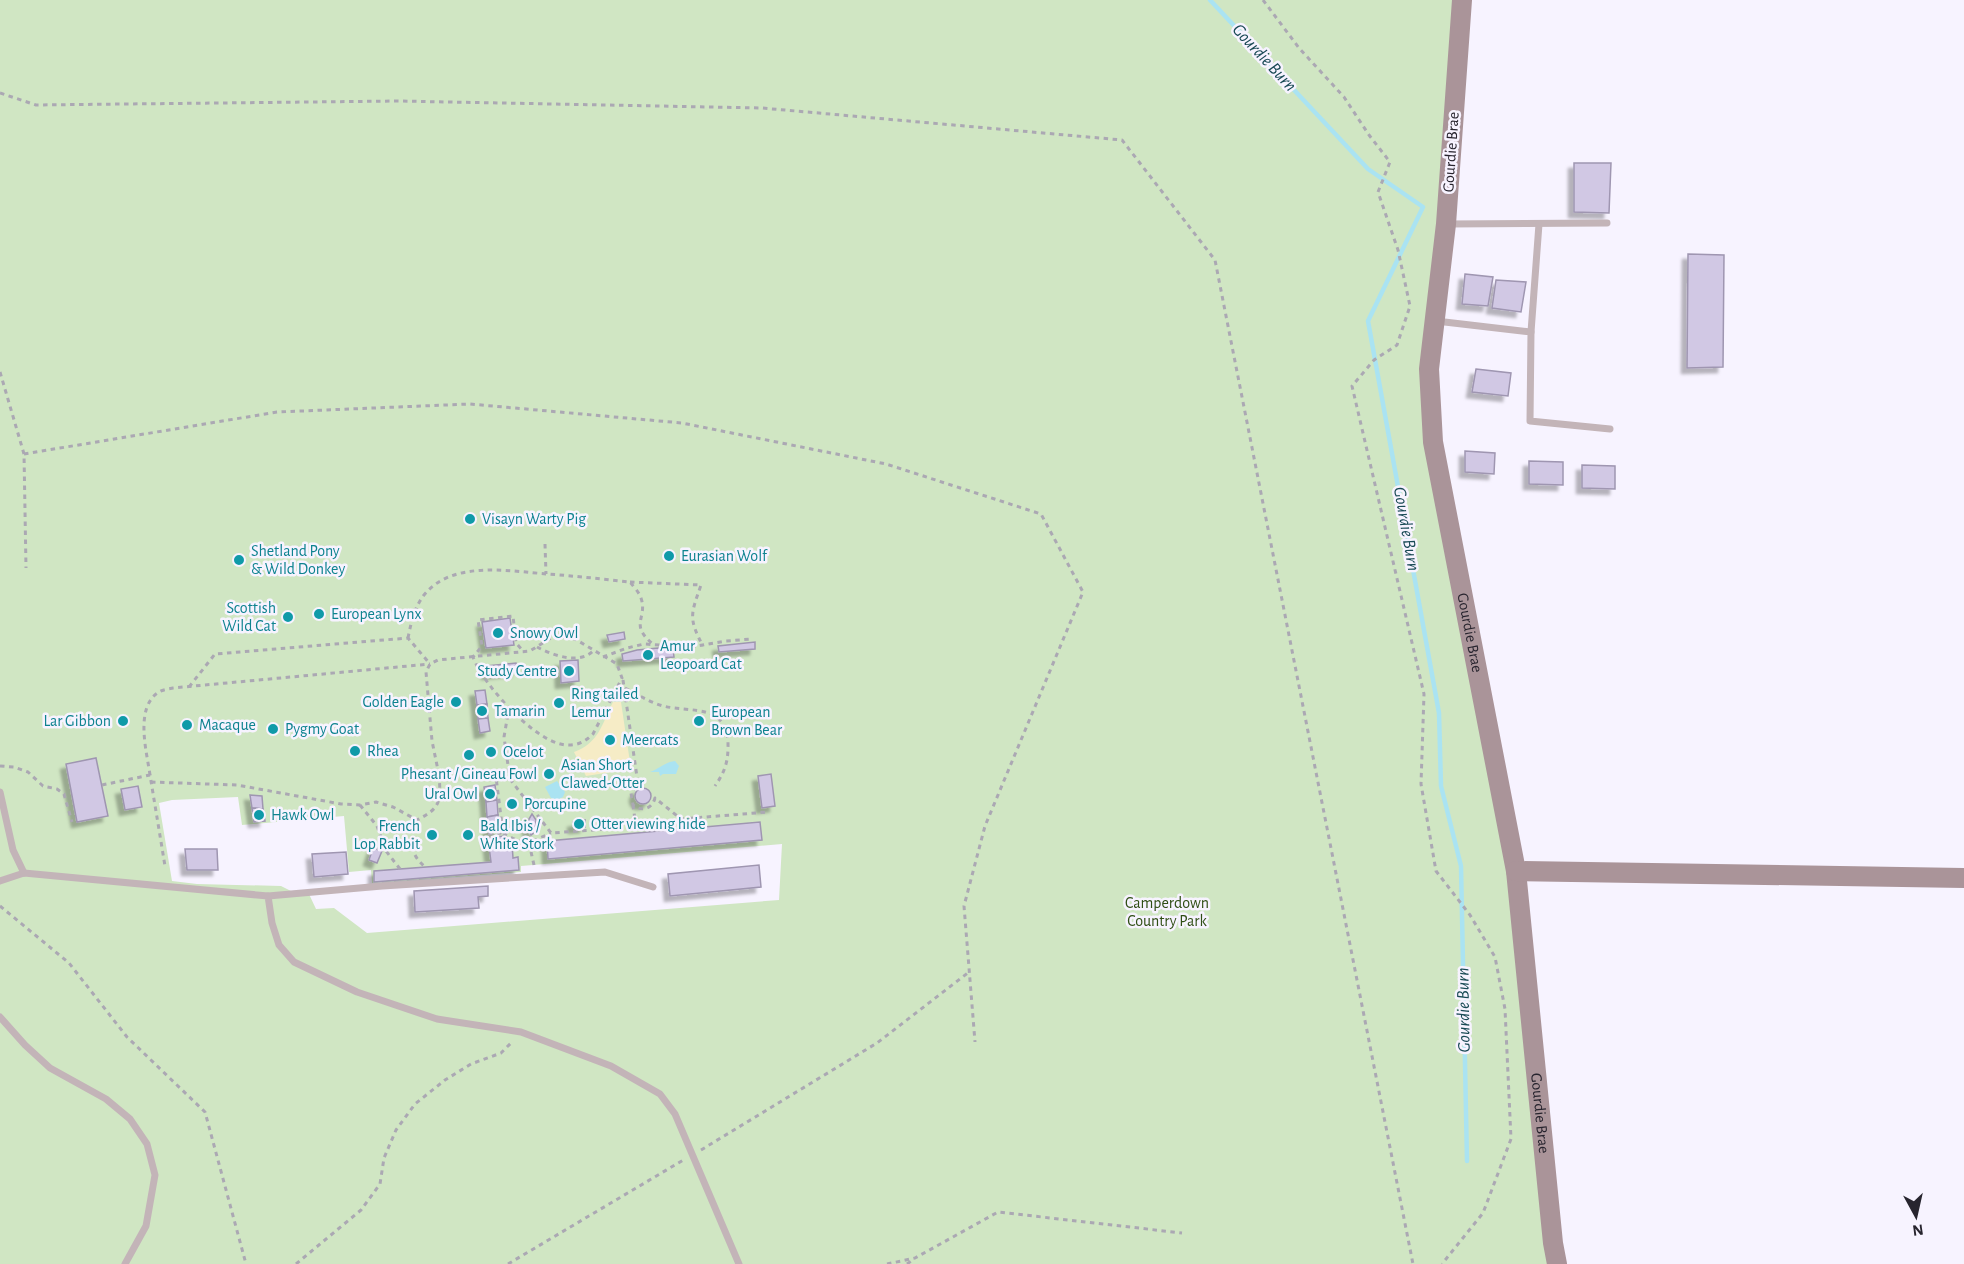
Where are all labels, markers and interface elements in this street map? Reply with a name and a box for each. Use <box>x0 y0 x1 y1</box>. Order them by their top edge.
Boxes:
water label: Gourdie Burn <box>1228 21 1300 95</box>
street label: Gourdie Brae <box>1440 111 1462 193</box>
water label: Gourdie Burn <box>1390 486 1422 572</box>
place label: Visayn Warty Pig <box>482 511 586 528</box>
marker: Visayn Warty Pig <box>463 512 477 526</box>
place label: Shetland Pony & Wild Donkey <box>251 543 345 578</box>
place label: Eurasian Wolf <box>681 548 768 564</box>
marker: Eurasian Wolf <box>662 549 676 563</box>
marker: Shetland Pony & Wild Donkey <box>232 553 246 567</box>
street label: Gourdie Brae <box>1454 592 1485 674</box>
place label: Scottish Wild Cat <box>222 600 276 634</box>
place label: European Lynx <box>331 606 421 623</box>
marker: European Lynx <box>312 607 326 621</box>
marker: Scottish Wild Cat <box>281 610 295 624</box>
place label: Snowy Owl <box>510 625 578 642</box>
marker: Snowy Owl <box>491 626 505 640</box>
place label: Amur Leopoard Cat <box>660 638 742 672</box>
marker: Amur Leopoard Cat <box>641 648 655 662</box>
place label: Study Centre <box>477 663 557 680</box>
marker: Study Centre <box>562 664 576 678</box>
place label: Ring tailed Lemur <box>571 686 638 720</box>
place label: Golden Eagle <box>362 694 444 710</box>
marker: Golden Eagle <box>449 695 463 709</box>
marker: Ring tailed Lemur <box>552 696 566 710</box>
place label: Tamarin <box>494 703 545 719</box>
marker: Tamarin <box>475 704 489 718</box>
place label: European Brown Bear <box>711 704 783 738</box>
place label: Lar Gibbon <box>43 713 111 729</box>
marker: Lar Gibbon <box>116 714 130 728</box>
marker: European Brown Bear <box>692 714 706 728</box>
place label: Macaque <box>199 717 256 733</box>
marker: Macaque <box>180 718 194 732</box>
place label: Pygmy Goat <box>285 721 359 738</box>
marker: Pygmy Goat <box>266 722 280 736</box>
place label: Meercats <box>622 732 679 748</box>
marker: Meercats <box>603 733 617 747</box>
place label: Rhea <box>367 743 399 759</box>
marker: Rhea <box>348 744 362 758</box>
place label: Ocelot <box>503 744 544 760</box>
marker: Ocelot <box>484 745 498 759</box>
marker: Phesant / Gineau Fowl <box>462 748 476 762</box>
place label: Asian Short Clawed-Otter <box>561 757 645 791</box>
place label: Phesant / Gineau Fowl <box>401 766 537 782</box>
marker: Asian Short Clawed-Otter <box>542 767 556 781</box>
place label: Ural Owl <box>424 786 478 802</box>
marker: Ural Owl <box>483 787 497 801</box>
place label: Porcupine <box>524 796 586 812</box>
marker: Porcupine <box>505 797 519 811</box>
place label: Hawk Owl <box>271 807 334 823</box>
marker: Hawk Owl <box>252 808 266 822</box>
place label: Otter viewing hide <box>591 816 706 832</box>
marker: Otter viewing hide <box>572 817 586 831</box>
place label: French Lop Rabbit <box>354 818 420 852</box>
place label: Bald Ibis / White Stork <box>480 818 555 852</box>
marker: French Lop Rabbit <box>425 828 439 842</box>
marker: Bald Ibis / White Stork <box>461 828 475 842</box>
park label: Camperdown Country Park <box>1125 895 1209 930</box>
water label: Gourdie Burn <box>1454 967 1474 1053</box>
street label: Gourdie Brae <box>1528 1072 1552 1154</box>
north arrow <box>1886 1186 1946 1246</box>
text: N <box>1911 1221 1925 1239</box>

